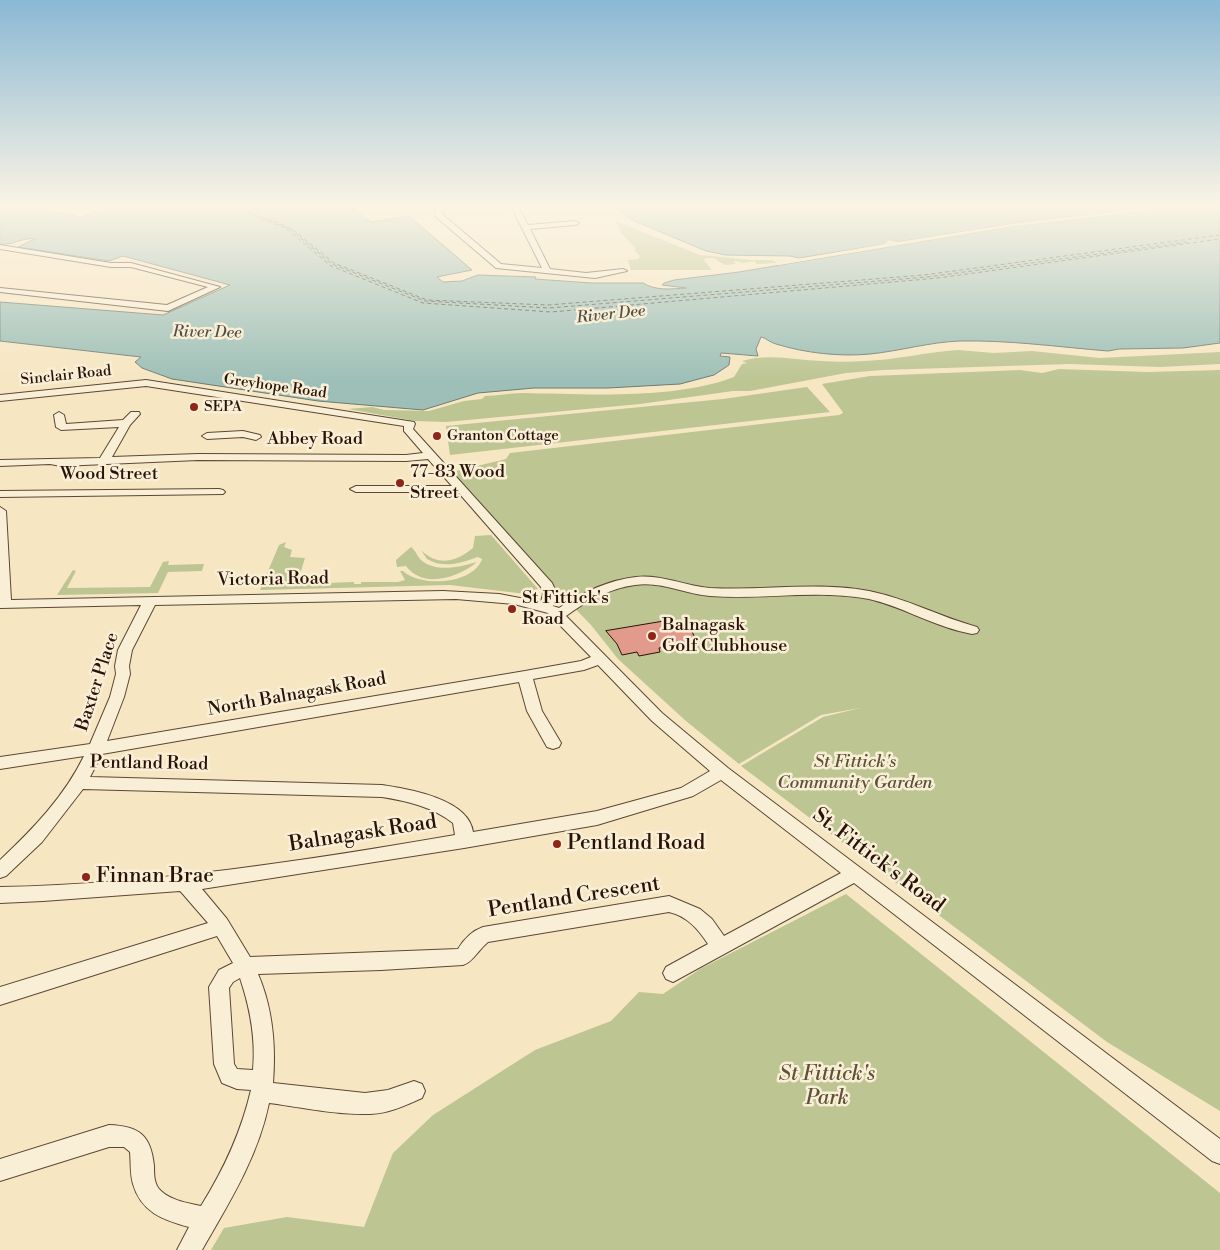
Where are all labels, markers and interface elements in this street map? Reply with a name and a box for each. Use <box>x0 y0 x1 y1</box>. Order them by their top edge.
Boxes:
water label: River Dee <box>576 302 646 328</box>
water label: River Dee <box>172 323 242 343</box>
street label: Sinclair Road <box>20 362 112 390</box>
street label: Greyhope Road <box>222 371 328 403</box>
place label: SEPA <box>204 398 242 416</box>
marker: SEPA <box>188 401 200 413</box>
place label: Granton Cottage <box>447 427 559 445</box>
street label: Abbey Road <box>267 429 363 451</box>
marker: Granton Cottage <box>431 430 443 442</box>
place label: 77-83 Wood Street <box>410 462 505 504</box>
street label: Wood Street <box>60 464 158 486</box>
marker: 77-83 Wood Street <box>394 477 406 489</box>
street label: Victoria Road <box>217 568 329 592</box>
place label: St Fittick's Road <box>522 588 609 630</box>
marker: St Fittick's Road <box>506 603 518 615</box>
place label: Balnagask Golf Clubhouse <box>662 615 787 658</box>
street label: Baxter Place <box>72 630 124 734</box>
marker: Balnagask Golf Clubhouse <box>646 630 658 642</box>
street label: North Balnagask Road <box>206 669 388 721</box>
street label: Pentland Road <box>90 752 208 776</box>
park label: St Fittick's Community Garden <box>777 752 933 794</box>
street label: St. Fittick's Road <box>807 803 949 919</box>
street label: Balnagask Road <box>287 810 439 858</box>
place label: Pentland Road <box>567 831 705 857</box>
marker: Pentland Road <box>551 838 563 850</box>
place label: Finnan Brae <box>96 864 214 890</box>
marker: Finnan Brae <box>80 871 92 883</box>
street label: Pentland Crescent <box>486 872 662 924</box>
park label: St Fittick's Park <box>779 1062 875 1112</box>

